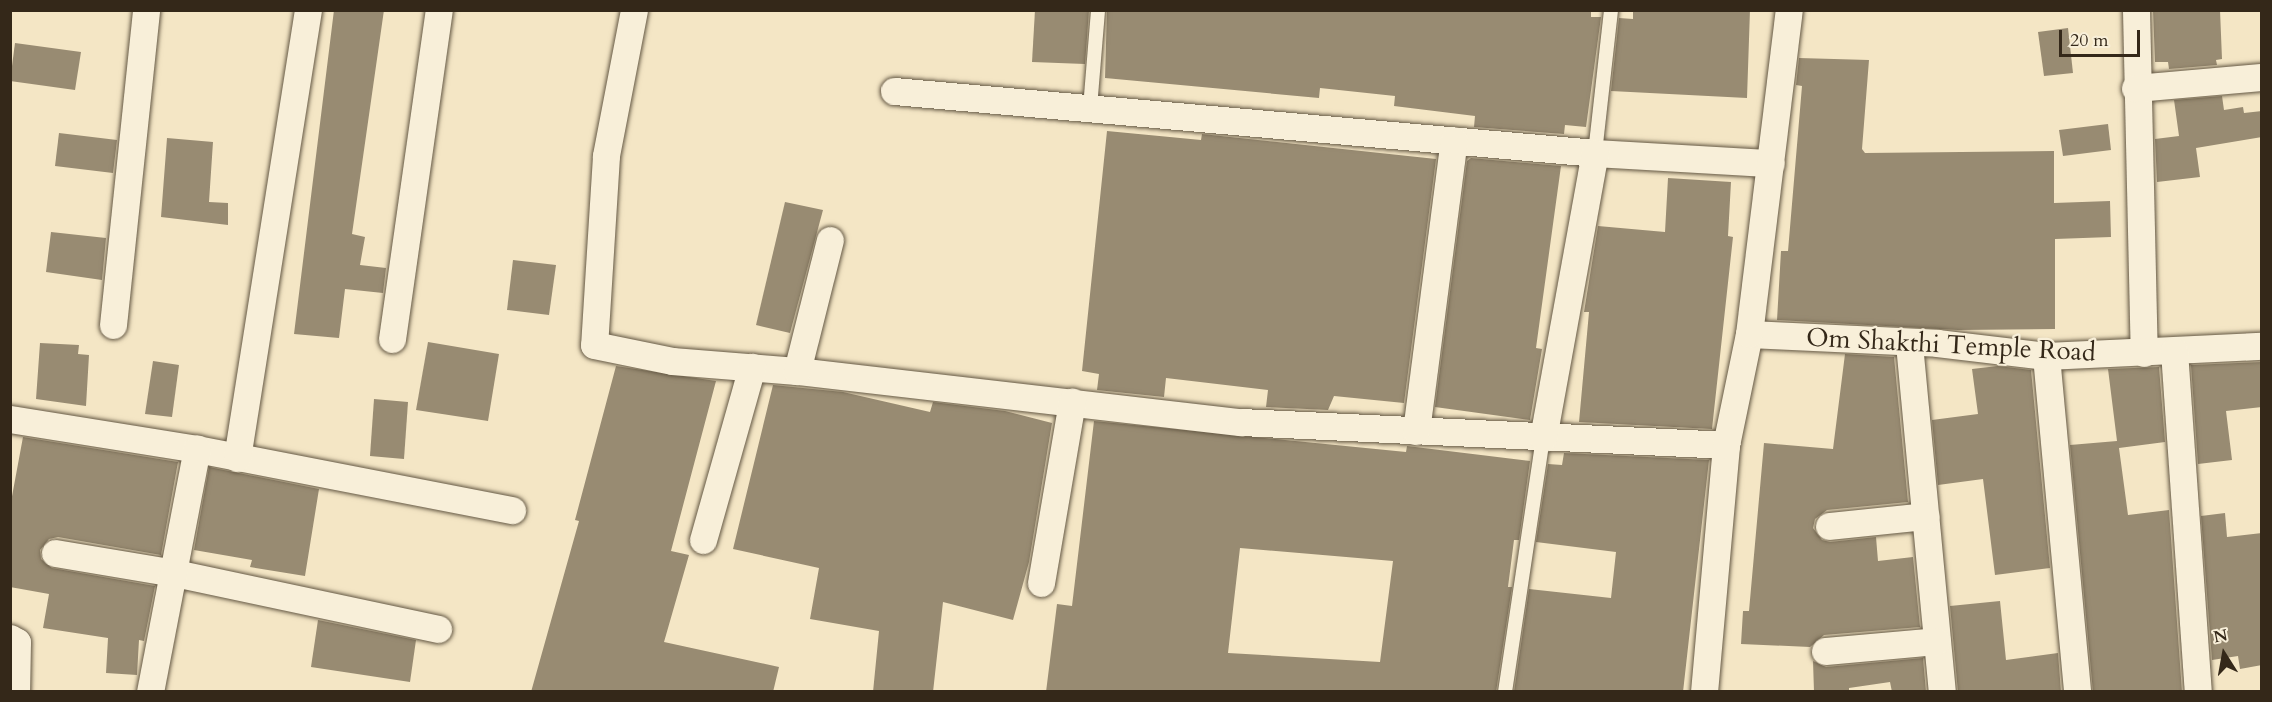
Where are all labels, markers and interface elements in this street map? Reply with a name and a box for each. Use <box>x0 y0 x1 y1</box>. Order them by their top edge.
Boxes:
scale bar <box>2062 18 2143 56</box>
text: 20 m <box>2070 28 2109 53</box>
street label: Om Shakthi Temple Road <box>1805 322 2097 368</box>
north arrow <box>2194 624 2254 684</box>
text: N <box>2212 624 2229 648</box>

